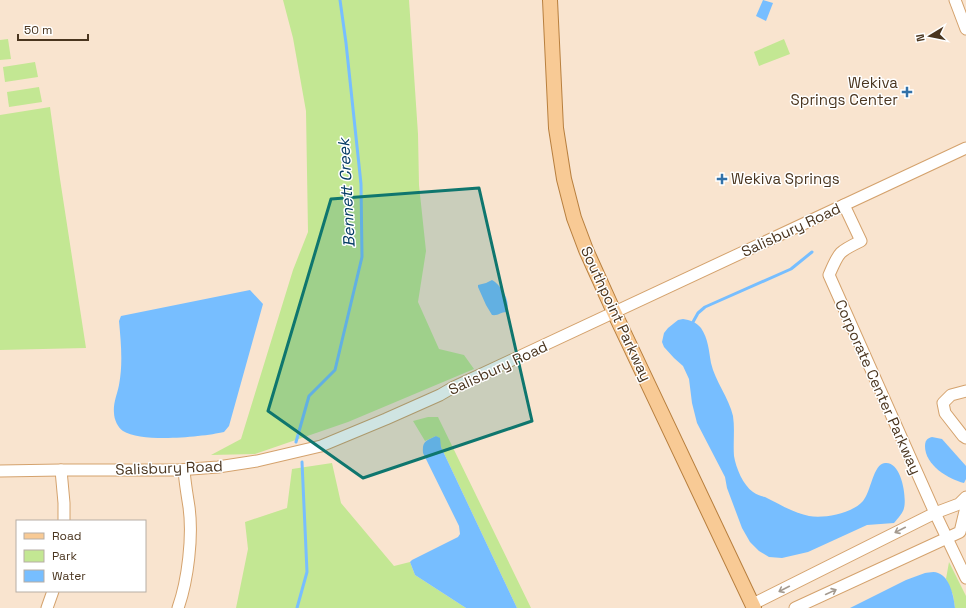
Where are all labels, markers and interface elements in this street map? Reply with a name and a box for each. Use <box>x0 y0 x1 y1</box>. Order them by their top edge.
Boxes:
scale bar <box>18 16 88 42</box>
north arrow <box>910 16 950 56</box>
text: 50 m <box>24 22 52 38</box>
text: N <box>913 33 928 43</box>
place label: Wekiva Springs Center <box>791 73 898 109</box>
marker: Wekiva Springs Center <box>901 86 913 98</box>
water label: Bennett Creek <box>333 135 360 248</box>
place label: Wekiva Springs <box>731 169 840 188</box>
marker: Wekiva Springs <box>716 173 728 185</box>
street label: Salisbury Road <box>738 198 843 261</box>
street label: Southpoint Parkway <box>577 243 656 384</box>
street label: Corporate Center Parkway <box>831 296 926 477</box>
street label: Salisbury Road <box>445 336 550 399</box>
street label: Salisbury Road <box>115 456 223 479</box>
legend <box>16 520 146 592</box>
one-way arrow <box>894 527 906 535</box>
text: Road <box>52 528 81 544</box>
text: Park <box>52 548 77 564</box>
text: Water <box>52 568 86 584</box>
one-way arrow <box>778 585 790 593</box>
one-way arrow <box>824 588 836 595</box>

